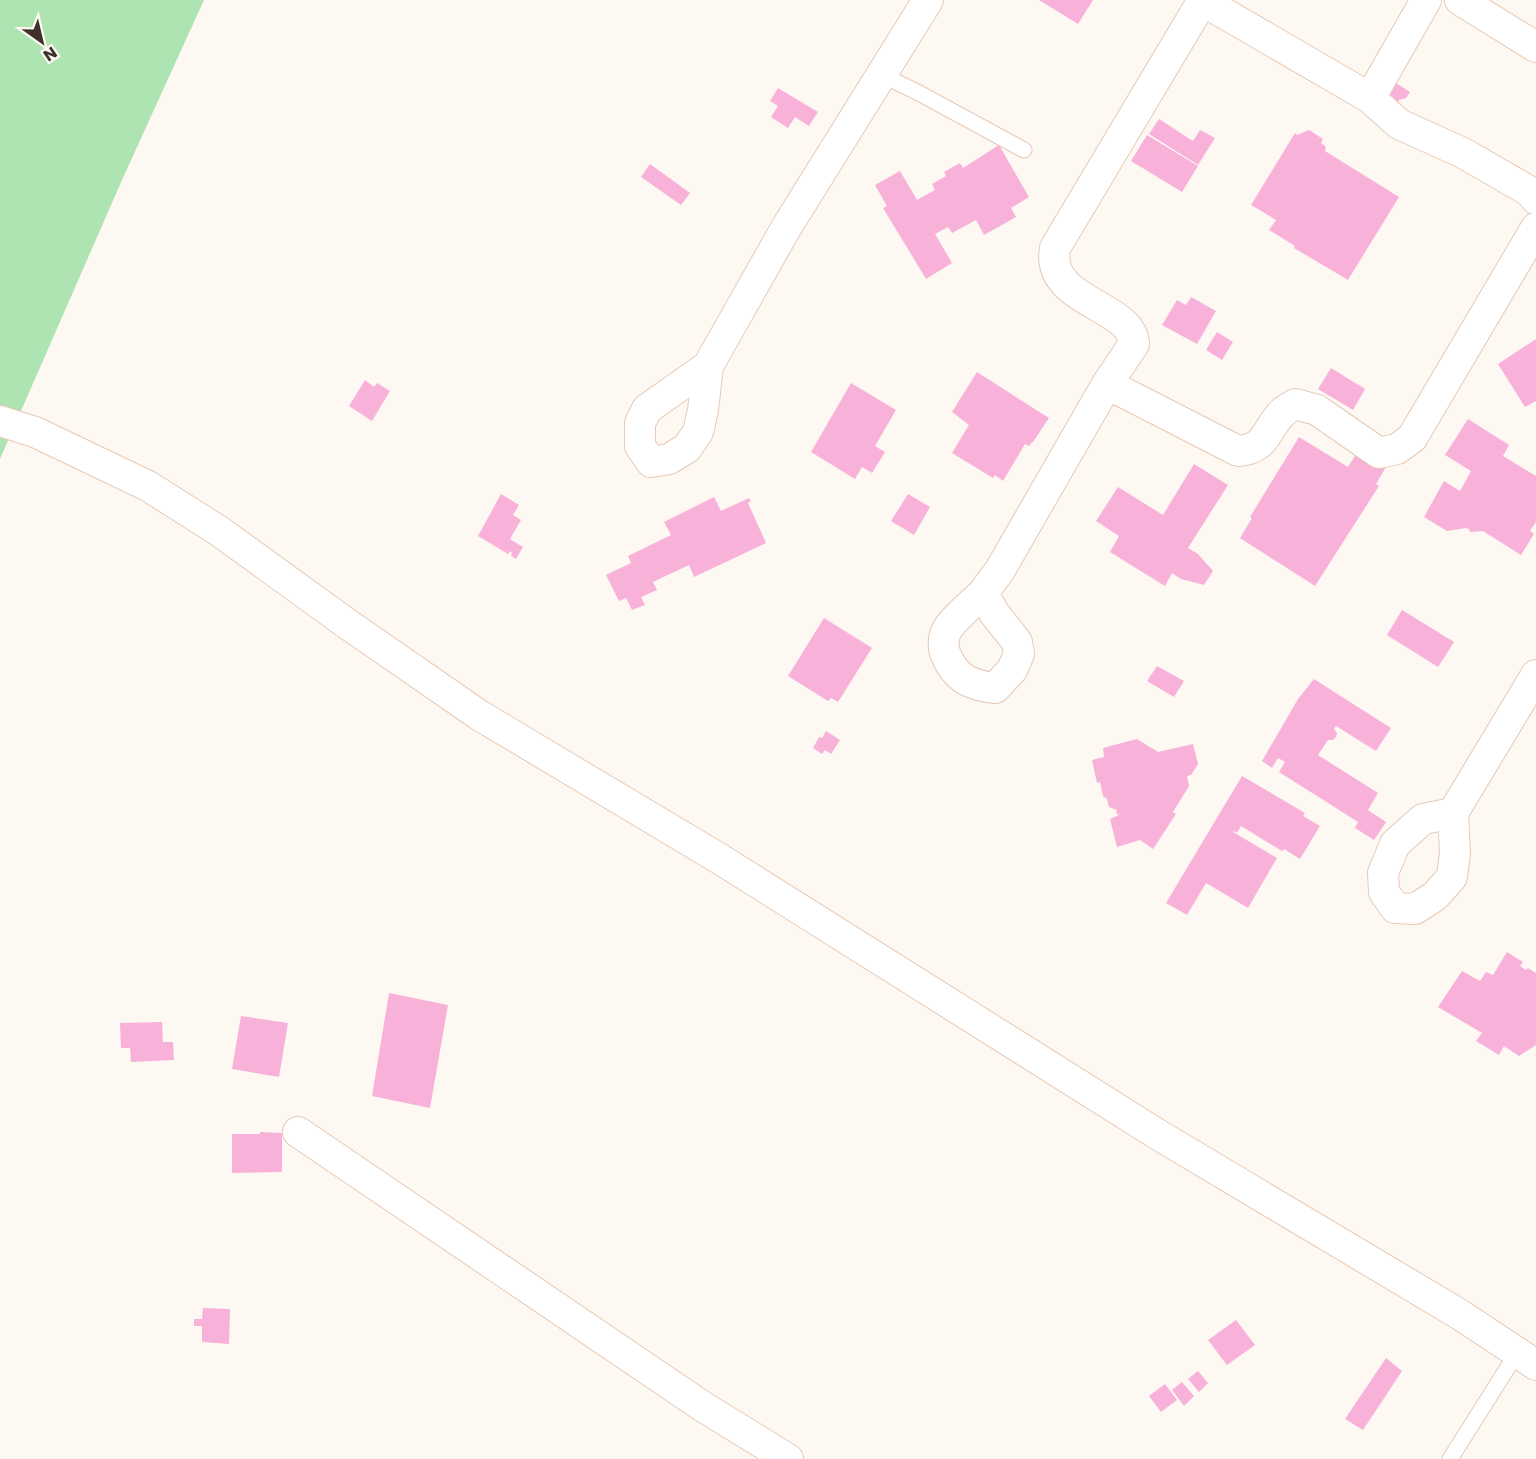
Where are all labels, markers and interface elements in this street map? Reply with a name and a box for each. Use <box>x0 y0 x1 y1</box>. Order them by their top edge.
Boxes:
north arrow <box>12 12 72 72</box>
text: N <box>39 41 62 67</box>

